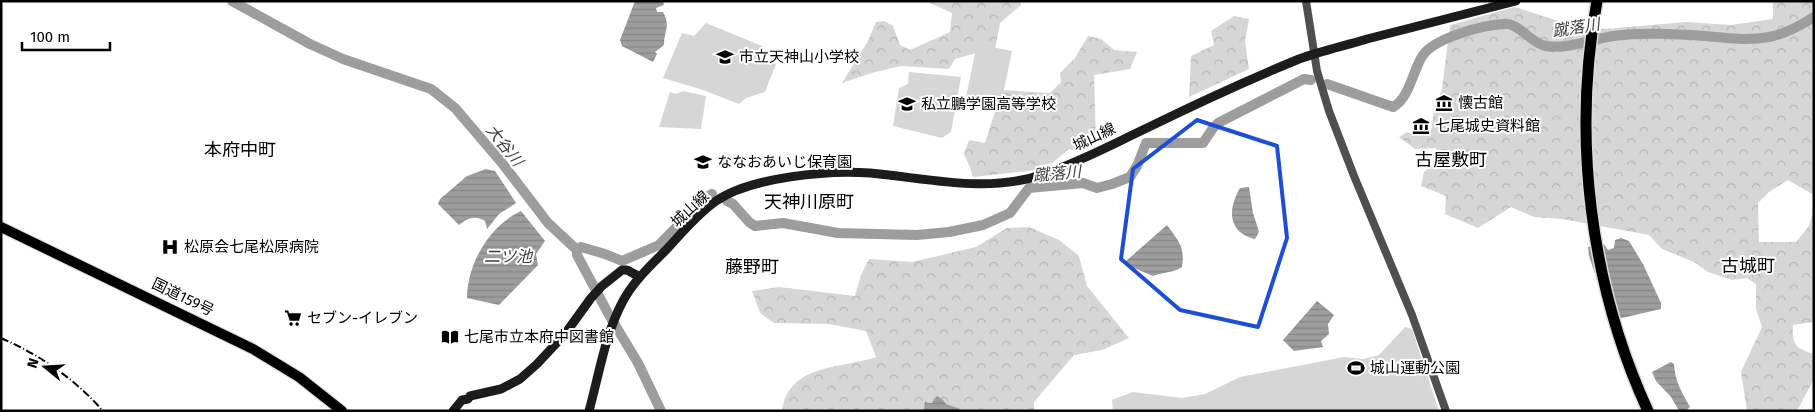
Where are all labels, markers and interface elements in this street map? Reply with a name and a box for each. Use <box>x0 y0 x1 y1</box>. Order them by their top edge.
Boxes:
water label: 蹴落川 <box>1551 14 1603 41</box>
scale bar <box>22 20 110 52</box>
text: 100 m <box>30 28 70 46</box>
school or university icon: 市立天神山小学校 <box>715 47 735 67</box>
place label: 市立天神山小学校 <box>739 48 859 66</box>
museum icon: 懐古館 <box>1434 93 1454 113</box>
school or university icon: 私立鵬学園高等学校 <box>897 94 917 114</box>
place label: 懐古館 <box>1458 94 1503 112</box>
place label: 私立鵬学園高等学校 <box>921 95 1056 113</box>
museum icon: 七尾城史資料館 <box>1411 116 1431 136</box>
place label: 七尾城史資料館 <box>1435 117 1540 135</box>
street label: 城山線 <box>1070 119 1118 155</box>
water label: 大谷川 <box>482 121 528 171</box>
district label: 本府中町 <box>204 139 276 161</box>
district label: 古屋敷町 <box>1415 149 1487 171</box>
school or university icon: ななおあいじ保育園 <box>693 152 713 172</box>
place label: ななおあいじ保育園 <box>717 153 852 171</box>
water label: 蹴落川 <box>1032 162 1084 185</box>
street label: 城山線 <box>667 187 713 231</box>
district label: 天神川原町 <box>764 191 854 213</box>
hospital icon: 松原会七尾松原病院 <box>160 237 180 257</box>
place label: 松原会七尾松原病院 <box>184 238 319 256</box>
water label: 二ツ池 <box>484 247 534 266</box>
district label: 古城町 <box>1721 255 1775 277</box>
district label: 藤野町 <box>725 256 779 278</box>
street label: 国道159号 <box>149 274 217 320</box>
supermarket icon: セブン-イレブン <box>283 308 303 328</box>
place label: セブン-イレブン <box>307 309 418 327</box>
library icon: 七尾市立本府中図書館 <box>440 327 460 347</box>
place label: 七尾市立本府中図書館 <box>464 328 614 346</box>
north arrow <box>20 342 70 392</box>
text: N <box>24 356 43 370</box>
sports icon: 城山運動公園 <box>1346 358 1366 378</box>
place label: 城山運動公園 <box>1370 359 1460 377</box>

